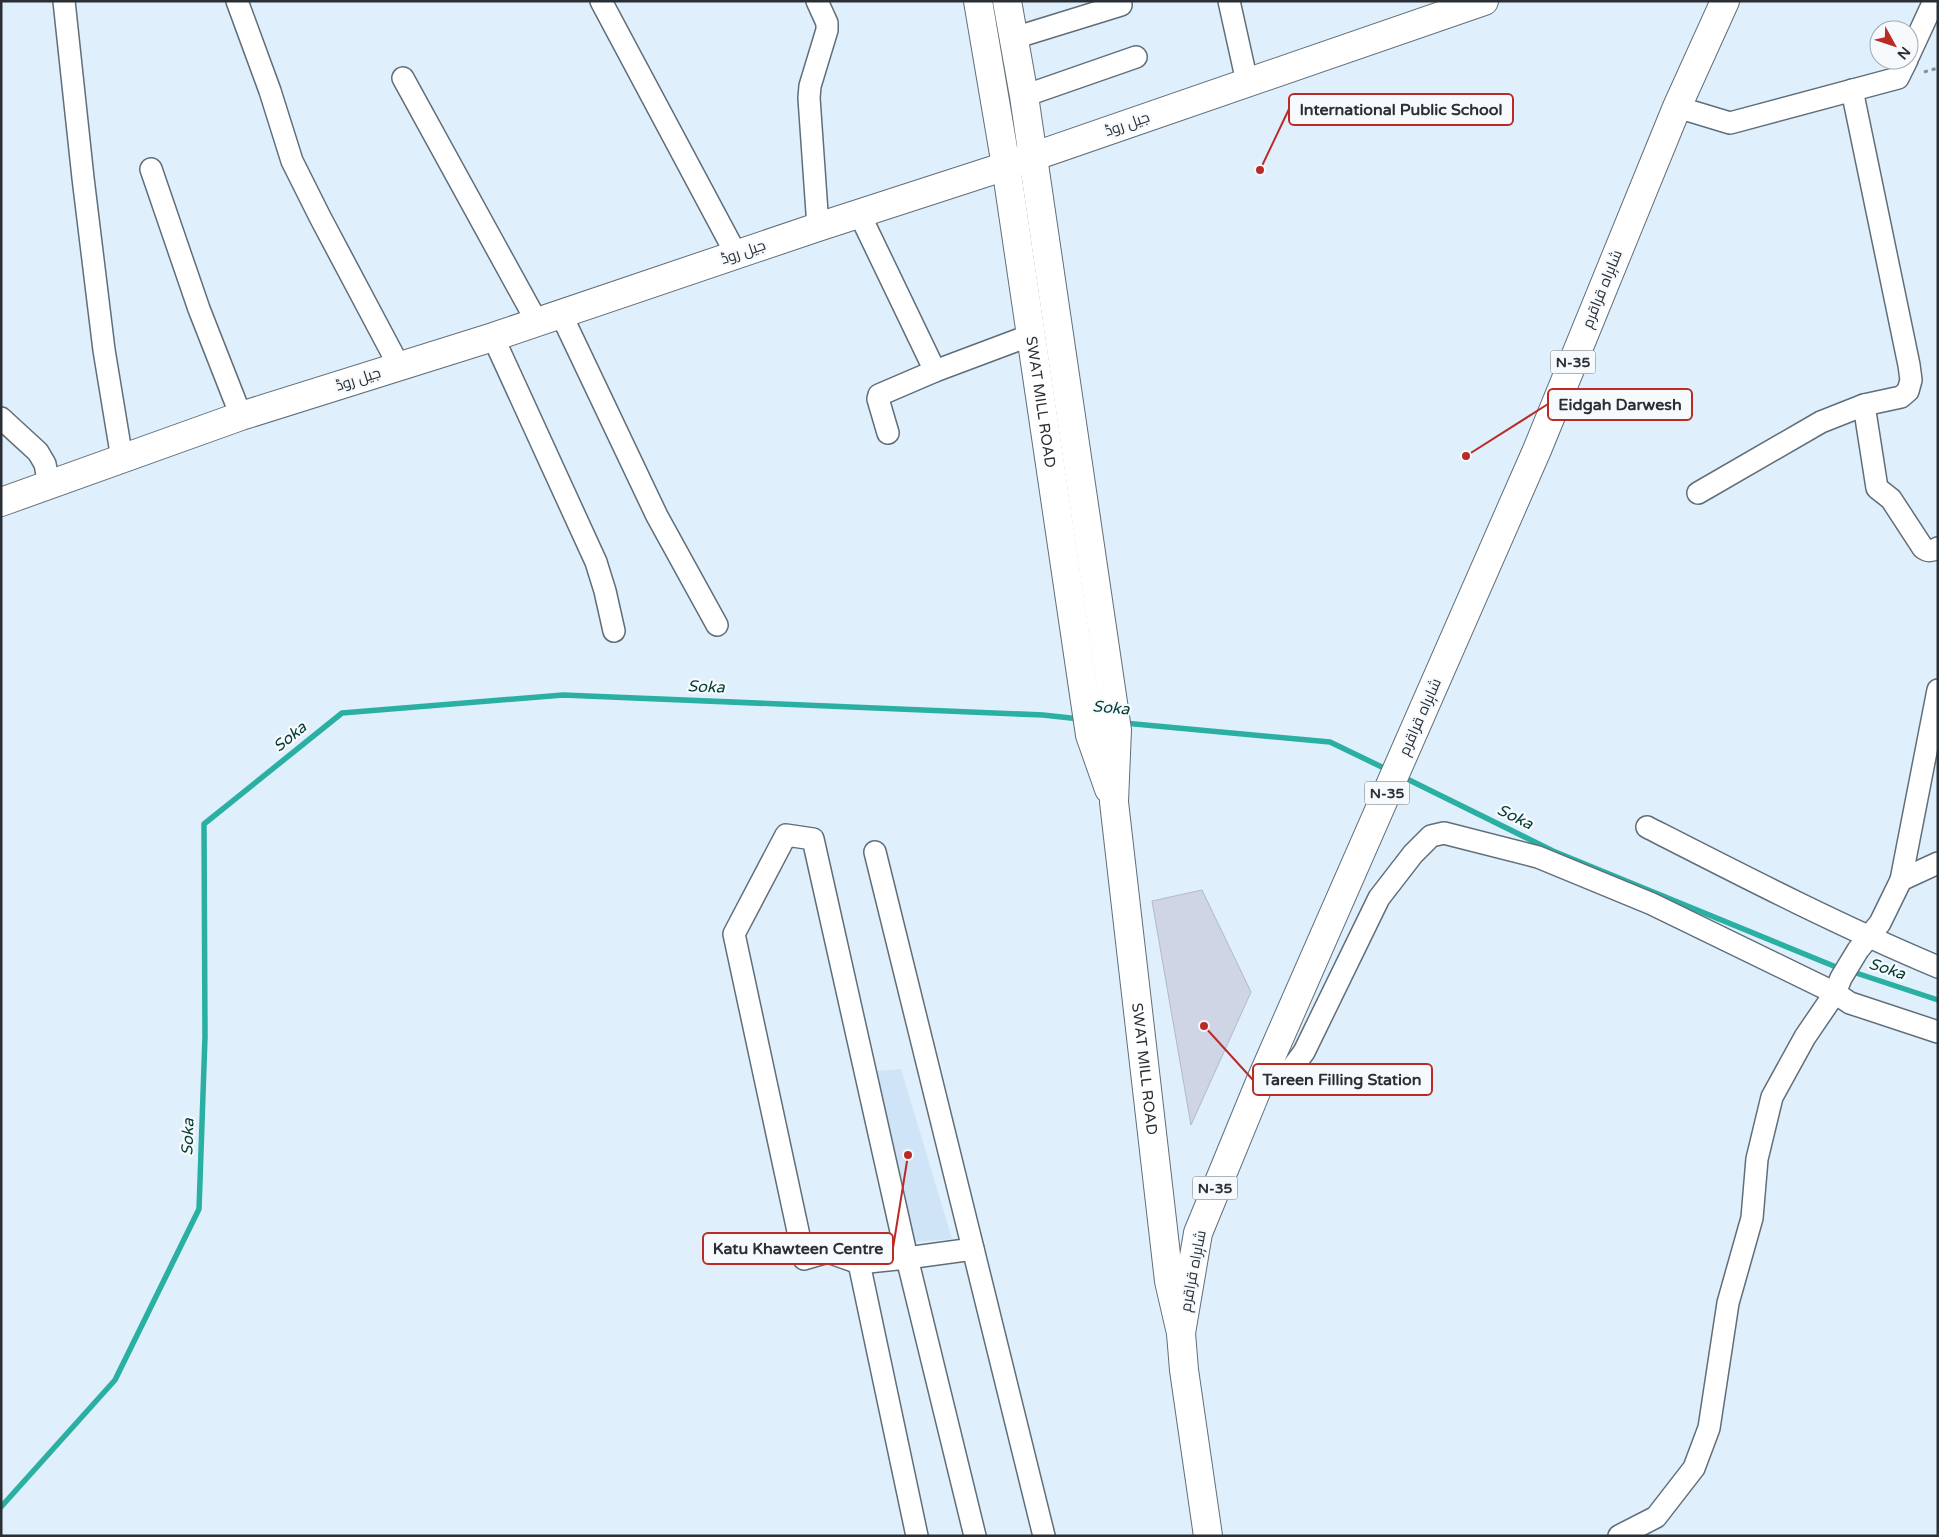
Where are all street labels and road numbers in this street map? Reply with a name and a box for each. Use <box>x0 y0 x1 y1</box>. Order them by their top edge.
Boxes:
street label: جیل روڈ <box>1102 108 1152 141</box>
street label: جیل روڈ <box>718 236 768 269</box>
street label: شاہراہ قراقرم <box>1578 247 1627 331</box>
street label: SWAT MILL ROAD <box>1022 335 1059 469</box>
road number: N-35 <box>1550 351 1596 374</box>
street label: جیل روڈ <box>333 363 383 396</box>
street label: شاہراہ قراقرم <box>1395 676 1446 759</box>
road number: N-35 <box>1364 781 1410 804</box>
street label: SWAT MILL ROAD <box>1128 1002 1161 1136</box>
road number: N-35 <box>1192 1176 1238 1200</box>
street label: شاہراہ قراقرم <box>1176 1229 1211 1313</box>

